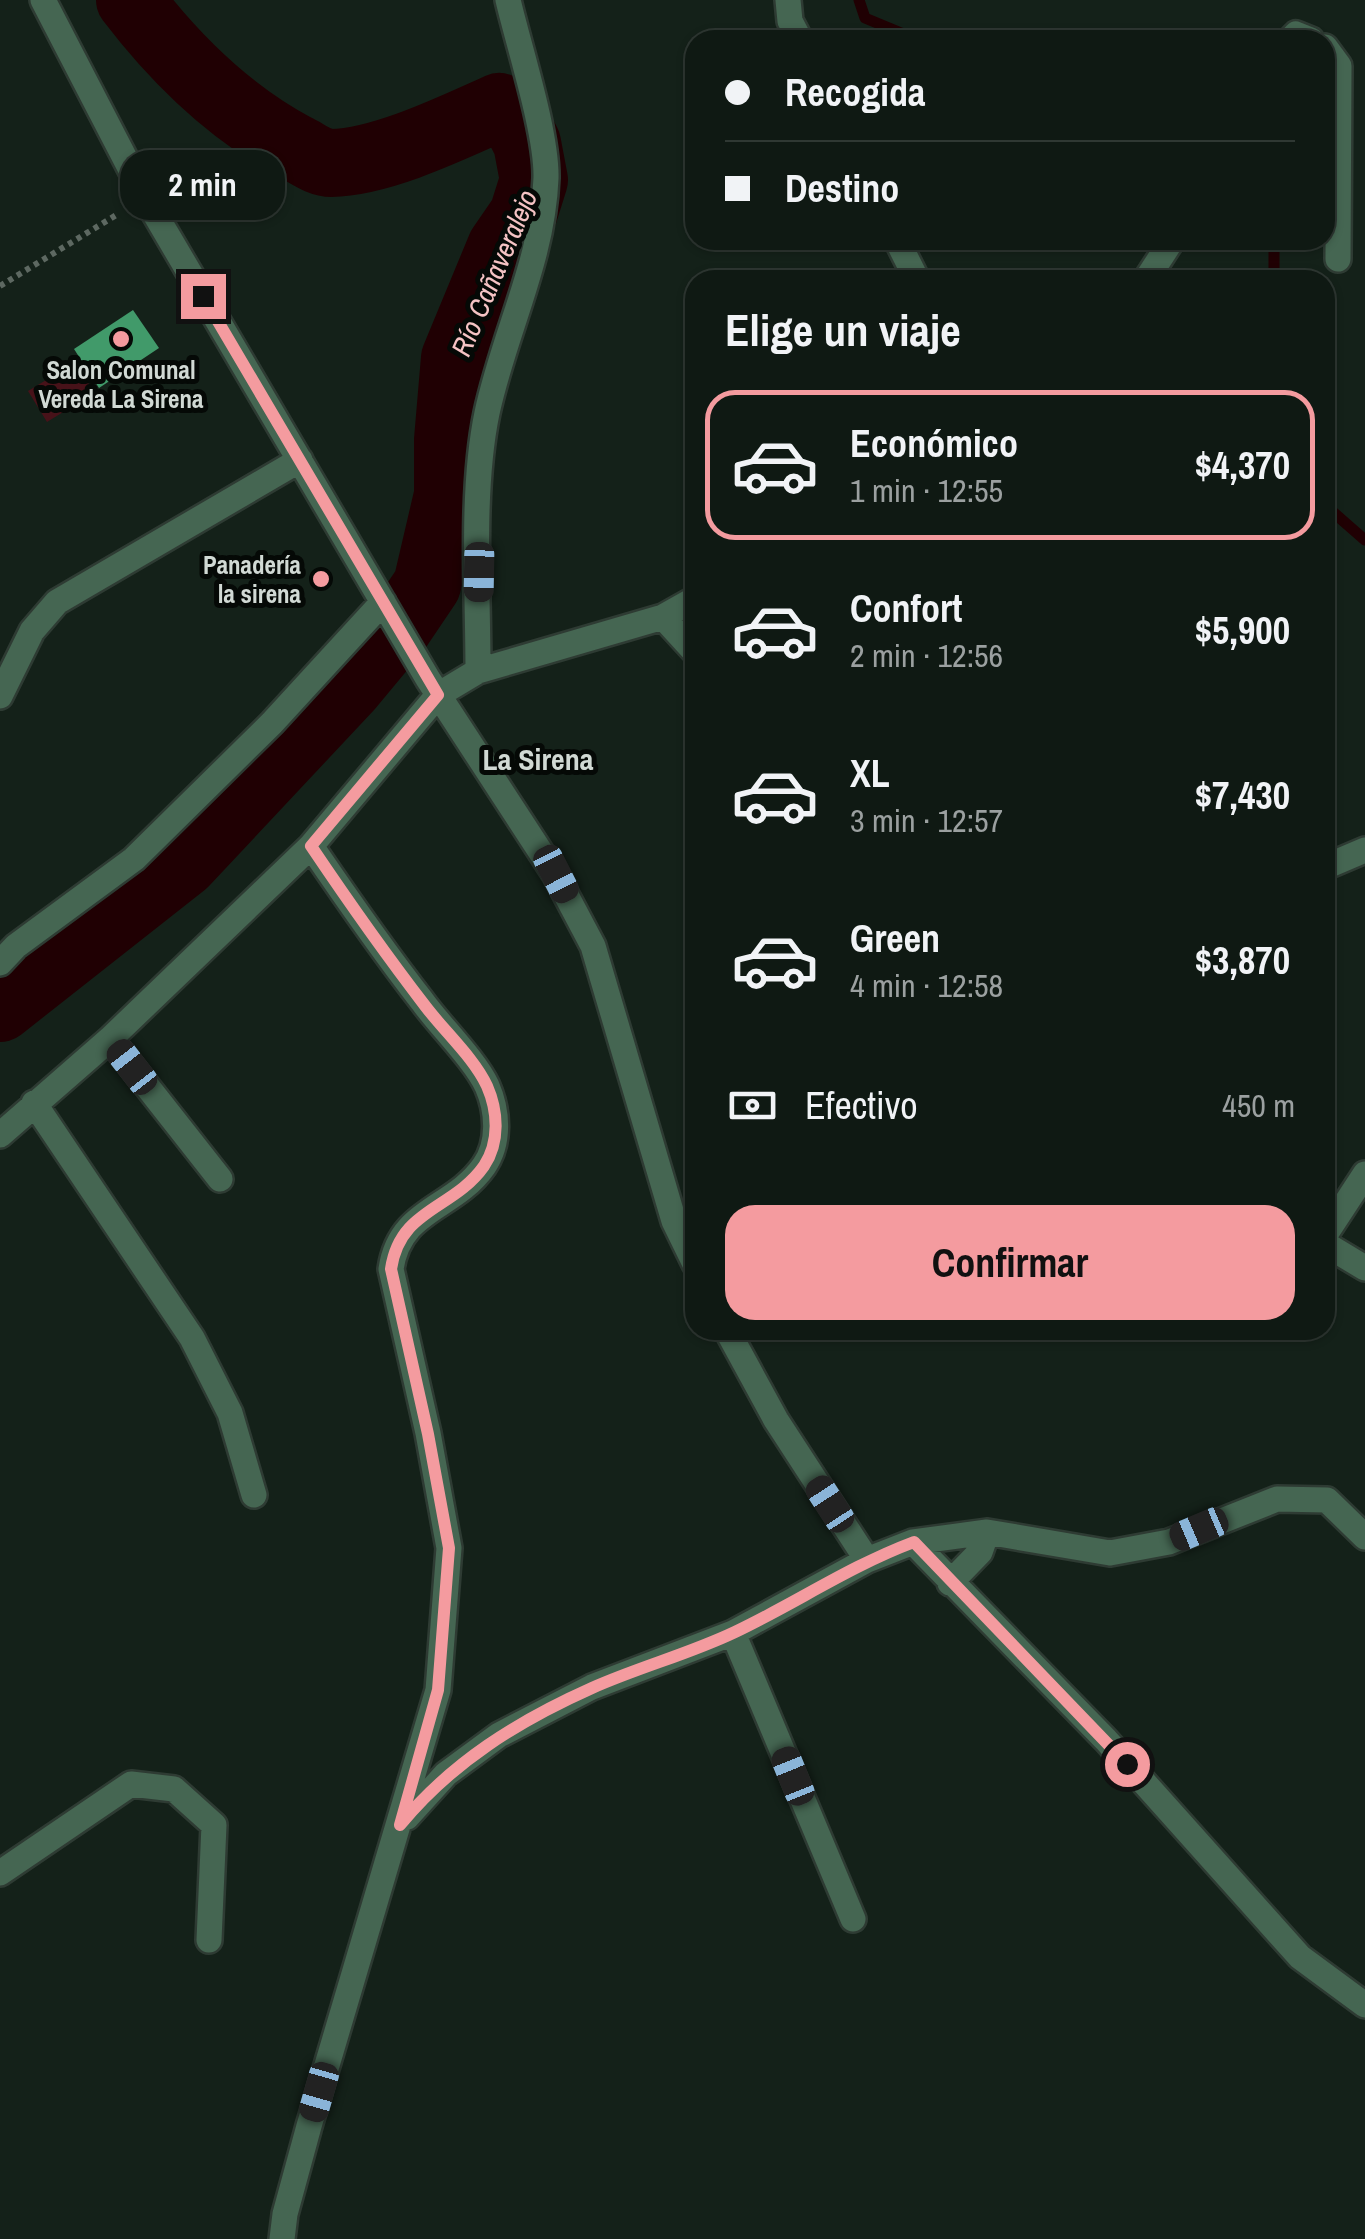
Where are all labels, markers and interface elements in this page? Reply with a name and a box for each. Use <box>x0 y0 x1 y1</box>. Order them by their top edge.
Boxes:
text: Recogida <box>785 67 925 118</box>
callout: 2 min <box>120 151 286 221</box>
text: 2 min <box>168 163 237 206</box>
text: Destino <box>785 163 899 214</box>
water label: Río Cañaveralejo <box>442 184 546 362</box>
route end <box>181 274 226 319</box>
text: Elige un viaje <box>725 299 961 360</box>
marker: Salon Comunal Vereda La Sirena <box>110 328 132 350</box>
place label: Salon Comunal Vereda La Sirena <box>39 353 204 416</box>
text: Económico <box>850 418 1018 469</box>
icon: car <box>730 420 820 510</box>
text: $4,370 <box>1195 440 1290 491</box>
text: 1 min · 12:55 <box>850 469 1003 512</box>
car <box>463 542 495 602</box>
place label: Panadería la sirena <box>203 548 302 611</box>
marker: Panadería la sirena <box>310 568 332 590</box>
text: Confort <box>850 583 962 634</box>
icon: car <box>730 585 820 675</box>
text: $5,900 <box>1195 605 1290 656</box>
text: 2 min · 12:56 <box>850 634 1003 677</box>
district label: La Sirena <box>483 739 594 779</box>
text: XL <box>850 748 890 799</box>
icon: car <box>730 750 820 840</box>
text: $7,430 <box>1195 770 1290 821</box>
text: 3 min · 12:57 <box>850 799 1003 842</box>
car <box>529 840 583 908</box>
text: Green <box>850 913 940 964</box>
icon: car <box>730 915 820 1005</box>
text: $3,870 <box>1195 935 1290 986</box>
text: 4 min · 12:58 <box>850 964 1003 1007</box>
car <box>102 1034 162 1100</box>
icon: cash <box>725 1078 780 1133</box>
text: Efectivo <box>805 1080 918 1131</box>
text: 450 m <box>1222 1084 1295 1127</box>
button: Confirmar <box>725 1205 1295 1320</box>
car <box>801 1471 859 1537</box>
car <box>1166 1503 1232 1555</box>
route start <box>1105 1742 1150 1787</box>
car <box>768 1743 818 1809</box>
car <box>296 2059 342 2125</box>

